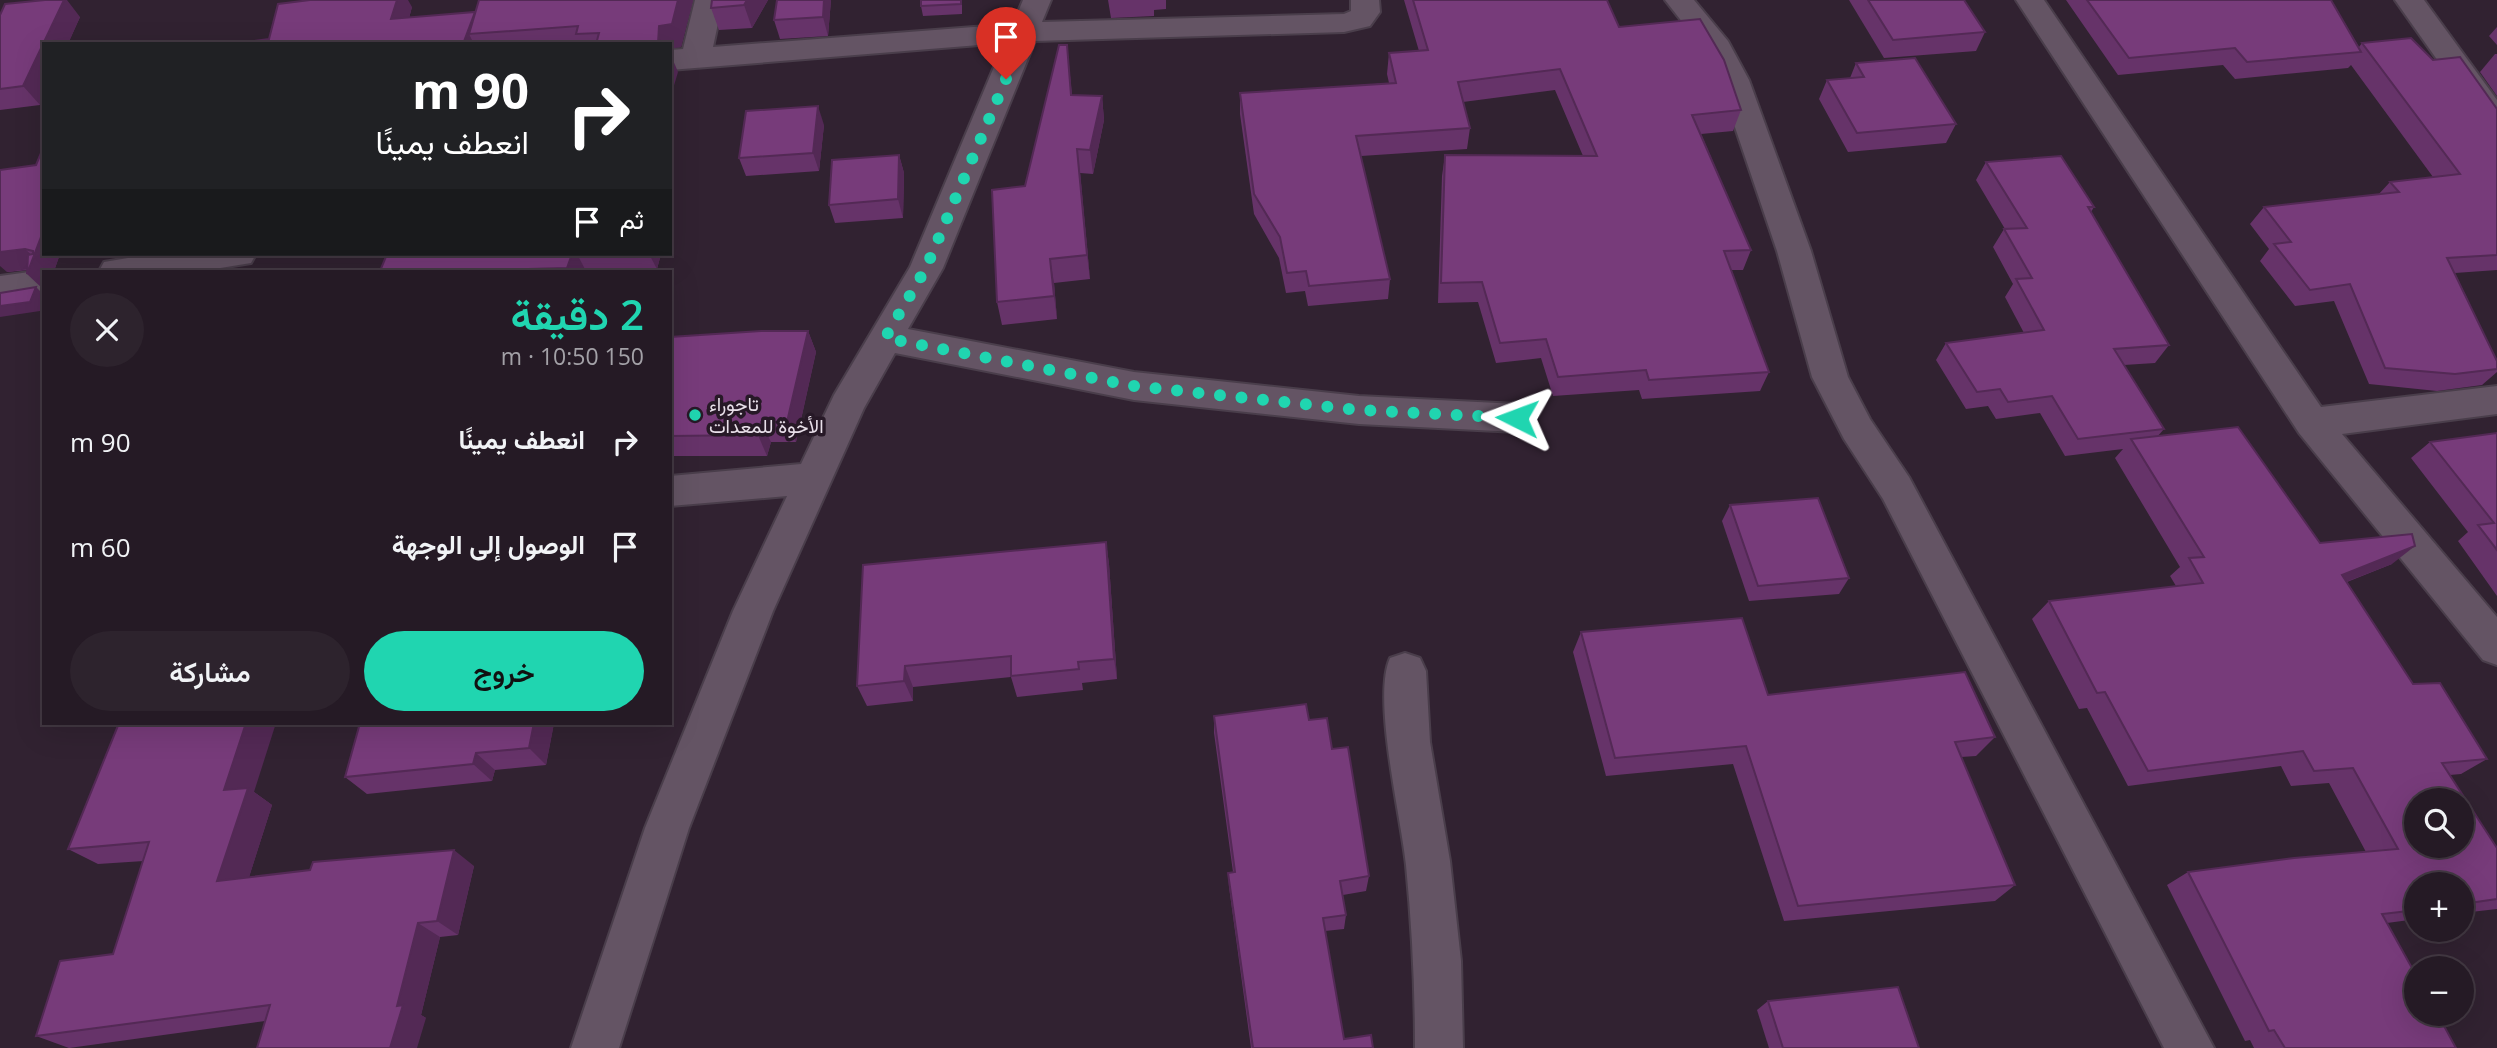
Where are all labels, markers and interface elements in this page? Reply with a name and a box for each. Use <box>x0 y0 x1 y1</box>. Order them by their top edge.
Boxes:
pin <box>976 7 1036 79</box>
icon: arrive <box>987 18 1025 56</box>
text: 90 m <box>412 57 529 123</box>
icon: right <box>553 70 644 161</box>
text: انعطف يمينًا <box>375 120 529 163</box>
text: ثم <box>620 201 644 237</box>
icon: arrive <box>568 203 606 241</box>
text: 2 دقيقة <box>510 285 644 342</box>
button: close <box>70 293 144 367</box>
text: 150 m · 10:50 <box>501 340 644 372</box>
position arrow <box>1480 381 1554 455</box>
place label: تاجوراء الأخوة للمعدات <box>709 391 824 439</box>
marker: تاجوراء الأخوة للمعدات <box>687 407 703 423</box>
text: انعطف يمينًا <box>458 421 585 457</box>
icon: right <box>606 423 644 461</box>
text: 90 m <box>70 424 131 460</box>
text: الوصول إلى الوجهة <box>392 526 585 562</box>
icon: arrive <box>606 528 644 566</box>
text: 60 m <box>70 529 131 565</box>
button: مشاركة <box>70 631 350 711</box>
button: خروج <box>364 631 644 711</box>
map controls <box>2404 788 2474 1026</box>
button: search <box>2404 788 2474 858</box>
button: + <box>2404 872 2474 942</box>
button: − <box>2404 956 2474 1026</box>

